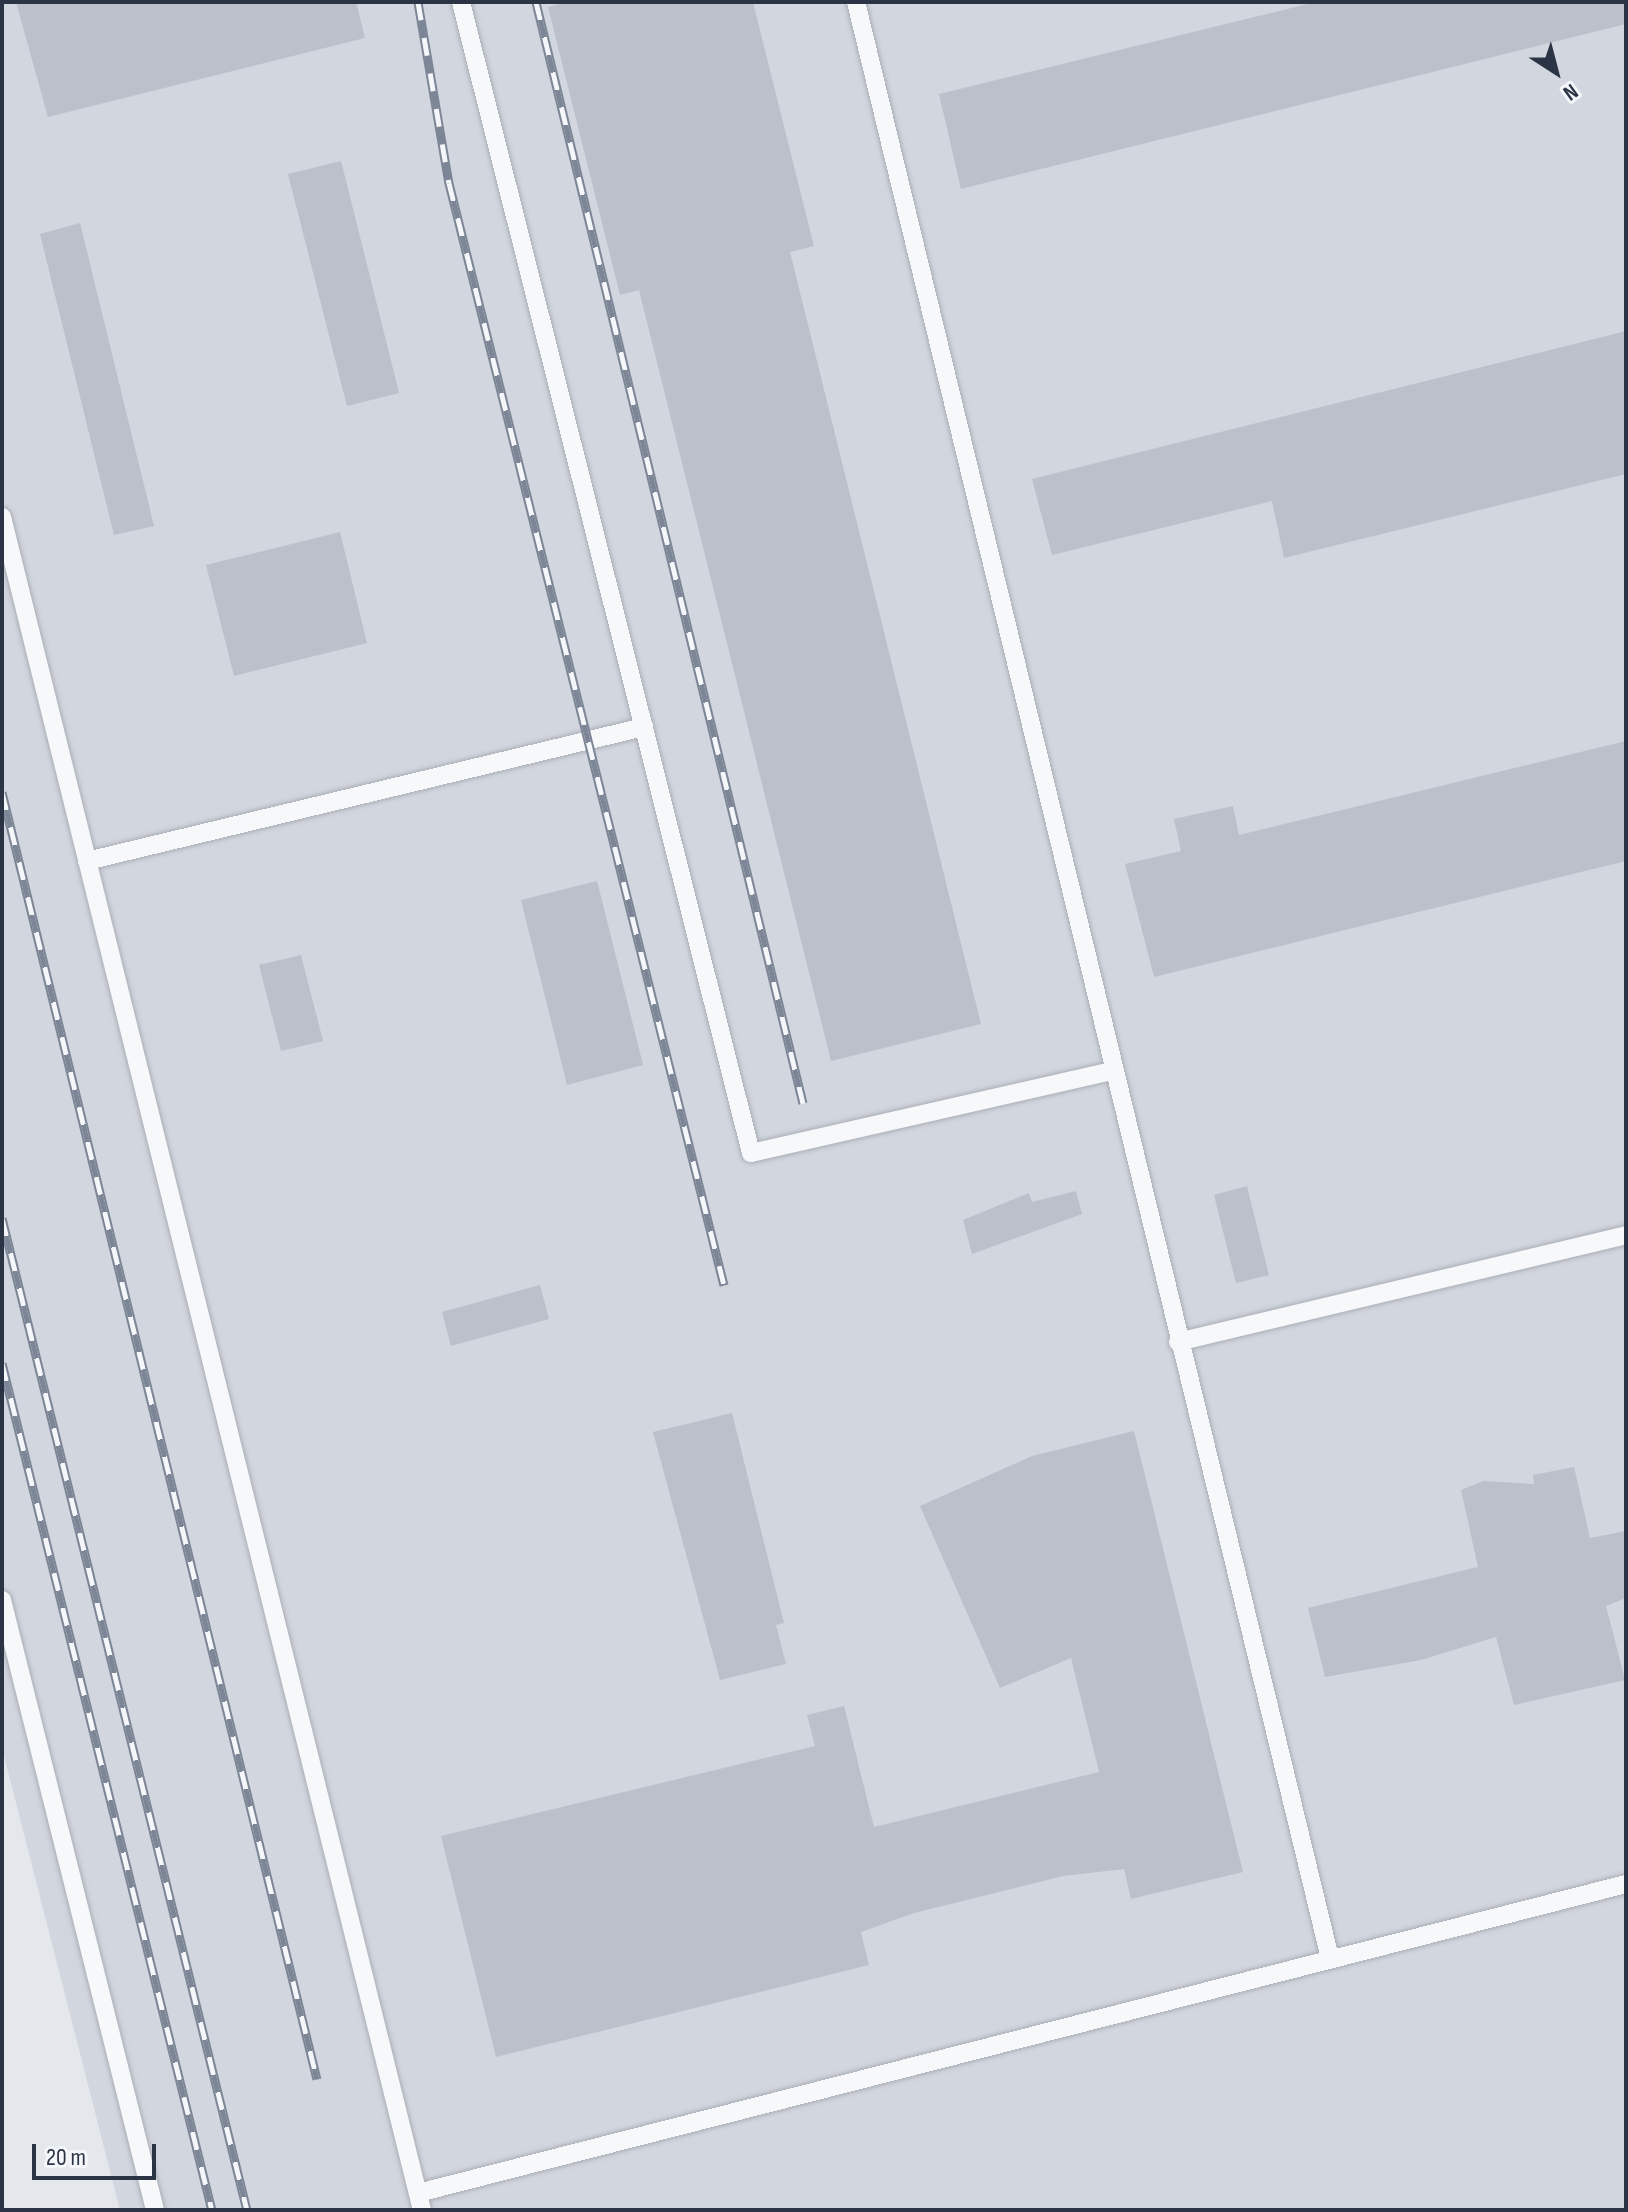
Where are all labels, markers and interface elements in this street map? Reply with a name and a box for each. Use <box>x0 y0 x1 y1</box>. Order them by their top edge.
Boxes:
north arrow <box>1516 32 1596 112</box>
text: N <box>1558 77 1583 106</box>
scale bar <box>36 2128 160 2178</box>
text: 20 m <box>46 2143 86 2172</box>

